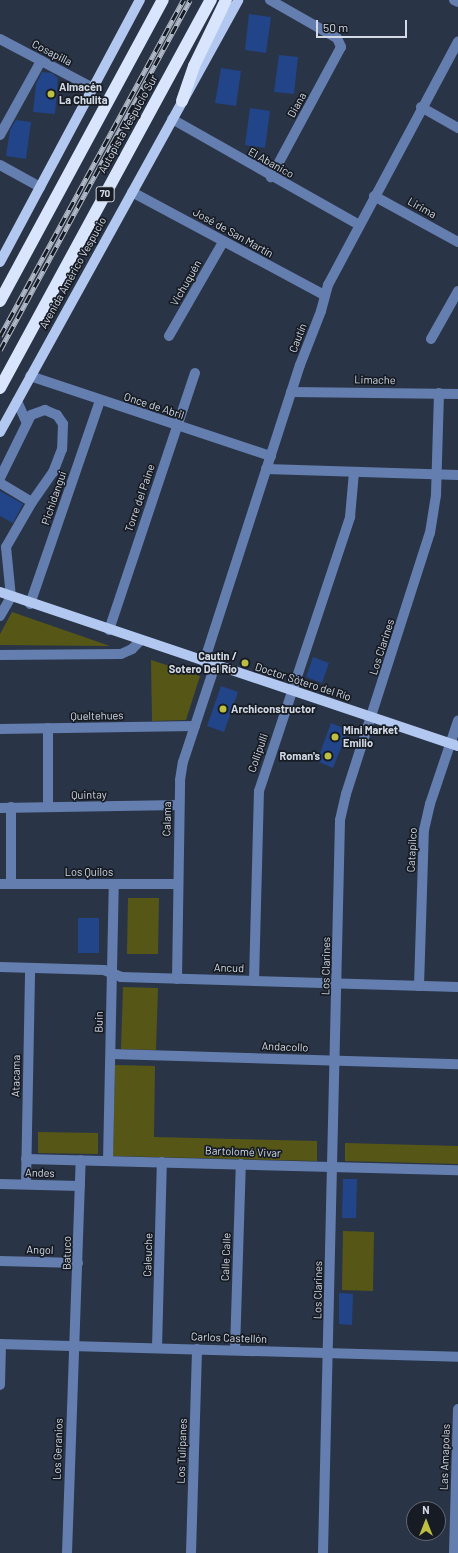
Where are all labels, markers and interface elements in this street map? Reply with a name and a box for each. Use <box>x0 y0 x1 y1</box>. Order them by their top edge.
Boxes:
scale bar <box>318 12 409 38</box>
text: 50 m <box>323 20 348 34</box>
street label: Cosapilla <box>30 37 74 69</box>
street label: Autopista Vespucio Sur <box>95 73 161 175</box>
place label: Almacén La Chulita <box>59 81 107 107</box>
marker: Almacén La Chulita <box>46 89 56 99</box>
street label: Diana <box>285 90 309 120</box>
street label: El Abanico <box>246 145 296 181</box>
road number: 70 <box>95 186 115 202</box>
street label: Lirima <box>405 195 439 221</box>
street label: José de San Martín <box>191 205 275 261</box>
street label: Avenida Américo Vespucio <box>37 215 109 331</box>
street label: Vichuquén <box>168 258 204 308</box>
street label: Cautín <box>286 321 310 355</box>
street label: Limache <box>354 373 396 387</box>
street label: Once de Abril <box>122 390 186 422</box>
street label: Torre del Paine <box>122 462 158 534</box>
street label: Pichidangui <box>39 469 69 527</box>
street label: Los Clarines <box>367 617 397 677</box>
place label: Cautin / Sotero Del Río <box>169 650 237 676</box>
marker: Cautin / Sotero Del Río <box>240 658 250 668</box>
street label: Doctor Sótero del Río <box>253 660 353 704</box>
place label: Archiconstructor <box>231 702 315 716</box>
marker: Archiconstructor <box>218 704 228 714</box>
street label: Queltehues <box>70 709 124 723</box>
place label: Mini Market Emilio <box>343 724 398 750</box>
street label: Collipulli <box>245 732 271 774</box>
marker: Mini Market Emilio <box>330 732 340 742</box>
place label: Roman's <box>280 749 320 763</box>
marker: Roman's <box>323 751 333 761</box>
street label: Quintay <box>71 788 107 802</box>
street label: Calama <box>160 801 174 837</box>
street label: Catapilco <box>404 827 420 873</box>
street label: Los Quilos <box>65 865 113 879</box>
street label: Los Clarines <box>319 937 333 995</box>
street label: Ancud <box>214 961 244 975</box>
street label: Buin <box>92 1011 106 1033</box>
street label: Andacollo <box>261 1040 309 1054</box>
street label: Atacama <box>9 1055 23 1097</box>
street label: Bartolomé Vivar <box>205 1144 281 1160</box>
street label: Andes <box>25 1166 55 1180</box>
street label: Caleuche <box>141 1233 155 1277</box>
street label: Calle Calle <box>219 1233 233 1281</box>
street label: Batuco <box>60 1236 74 1270</box>
street label: Angol <box>26 1243 54 1257</box>
street label: Los Clarines <box>311 1261 325 1319</box>
street label: Carlos Castellón <box>191 1330 267 1346</box>
street label: Los Geranios <box>50 1418 66 1480</box>
street label: Los Tulipanes <box>174 1418 190 1484</box>
street label: Las Amapolas <box>437 1424 453 1490</box>
north arrow <box>406 1501 446 1541</box>
text: N <box>422 1503 430 1516</box>

